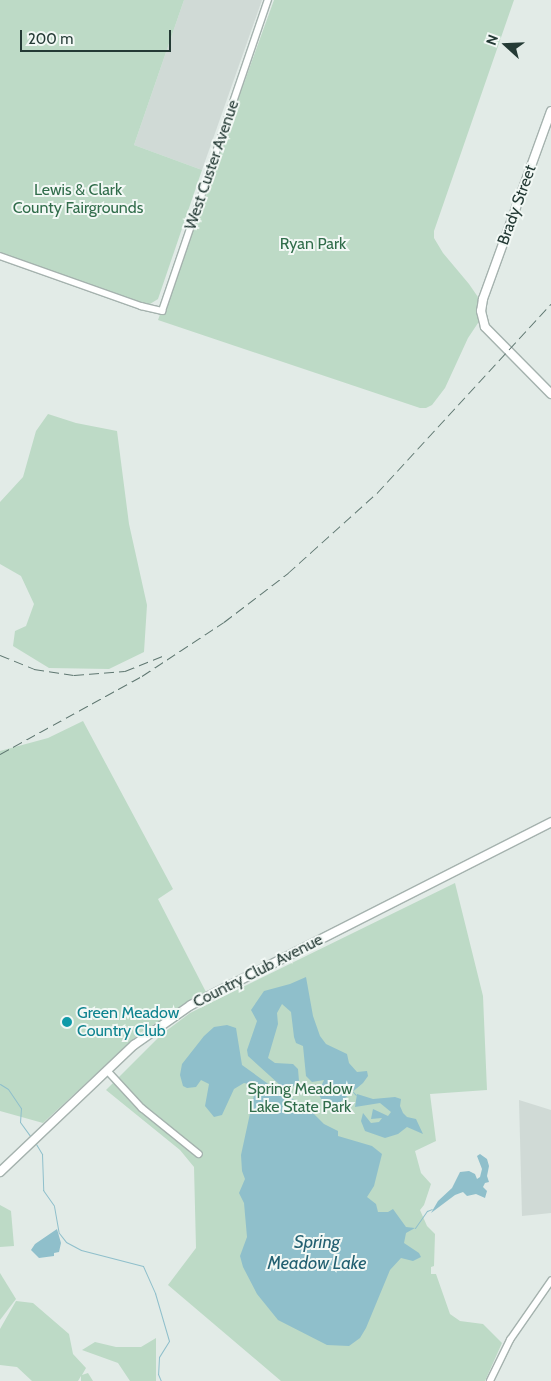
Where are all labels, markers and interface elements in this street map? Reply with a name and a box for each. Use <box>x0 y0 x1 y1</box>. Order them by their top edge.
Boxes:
scale bar <box>22 20 174 52</box>
north arrow <box>481 20 531 70</box>
text: 200 m <box>28 30 73 48</box>
text: N <box>482 32 502 48</box>
street label: West Custer Avenue <box>181 98 243 232</box>
street label: Brady Street <box>494 162 540 248</box>
park label: Lewis & Clark County Fairgrounds <box>13 180 143 218</box>
park label: Ryan Park <box>280 234 346 254</box>
street label: Country Club Avenue <box>190 930 326 1012</box>
place label: Green Meadow Country Club <box>77 1003 179 1041</box>
marker: Green Meadow Country Club <box>61 1016 73 1028</box>
park label: Spring Meadow Lake State Park <box>248 1079 352 1117</box>
water label: Spring Meadow Lake <box>267 1232 367 1274</box>

